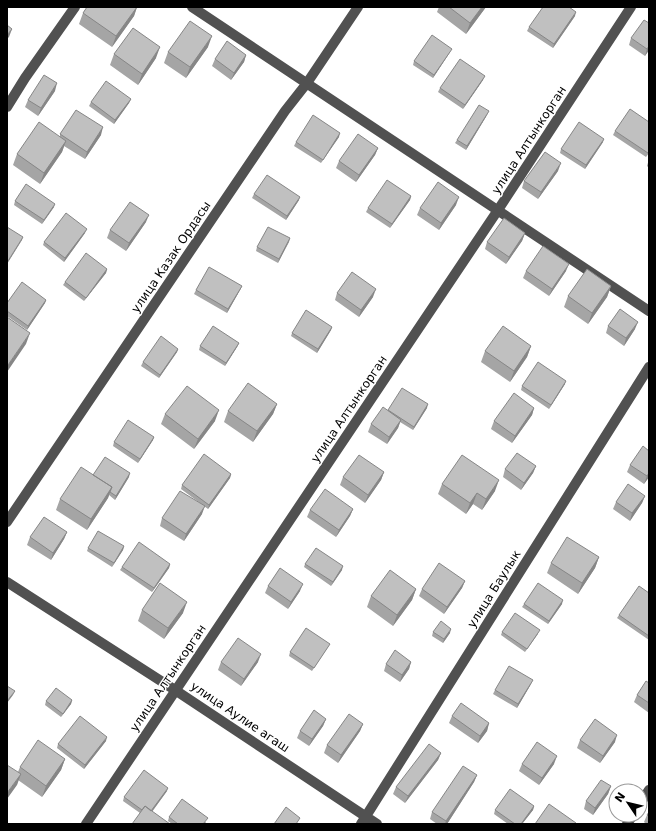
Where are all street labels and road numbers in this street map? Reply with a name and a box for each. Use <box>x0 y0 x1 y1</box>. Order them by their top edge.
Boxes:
street label: улица Алтынкорган <box>489 83 569 197</box>
street label: улица Казак Ордасы <box>128 199 214 315</box>
street label: улица Алтынкорган <box>308 353 390 465</box>
street label: улица Баулык <box>464 548 524 630</box>
street label: улица Алтынкорган <box>127 622 209 734</box>
street label: улица Аулие агаш <box>188 679 292 755</box>

